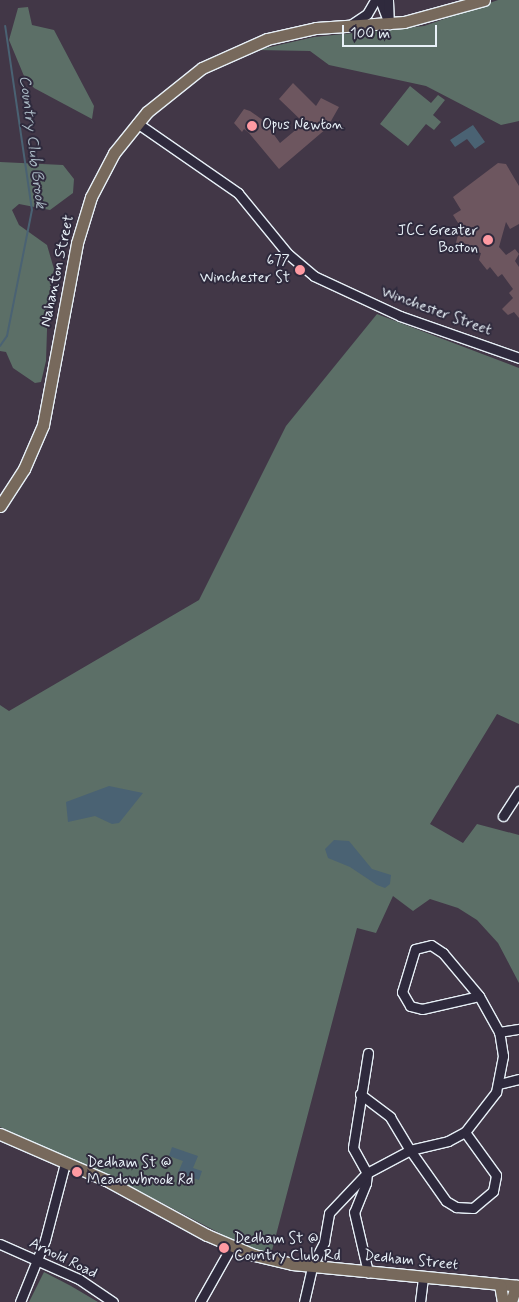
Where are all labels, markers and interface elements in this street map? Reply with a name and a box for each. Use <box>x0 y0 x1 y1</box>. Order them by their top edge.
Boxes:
scale bar <box>344 15 439 47</box>
text: 100 m <box>350 24 390 44</box>
water label: Country Club Brook <box>14 75 50 209</box>
place label: Opus Newton <box>262 117 340 135</box>
marker: Opus Newton <box>246 120 258 132</box>
street label: Nahanton Street <box>37 214 79 328</box>
place label: JCC Greater Boston <box>397 222 478 257</box>
marker: JCC Greater Boston <box>482 234 494 246</box>
place label: 677 Winchester St <box>200 252 290 287</box>
marker: 677 Winchester St <box>294 264 306 276</box>
street label: Winchester Street <box>377 283 495 341</box>
place label: Dedham St @ Meadowbrook Rd <box>87 1154 194 1189</box>
marker: Dedham St @ Meadowbrook Rd <box>71 1166 83 1178</box>
place label: Dedham St @ Country Club Rd <box>234 1230 340 1265</box>
street label: Arnold Road <box>26 1235 100 1283</box>
marker: Dedham St @ Country Club Rd <box>218 1242 230 1254</box>
street label: Dedham Street <box>362 1247 460 1275</box>

